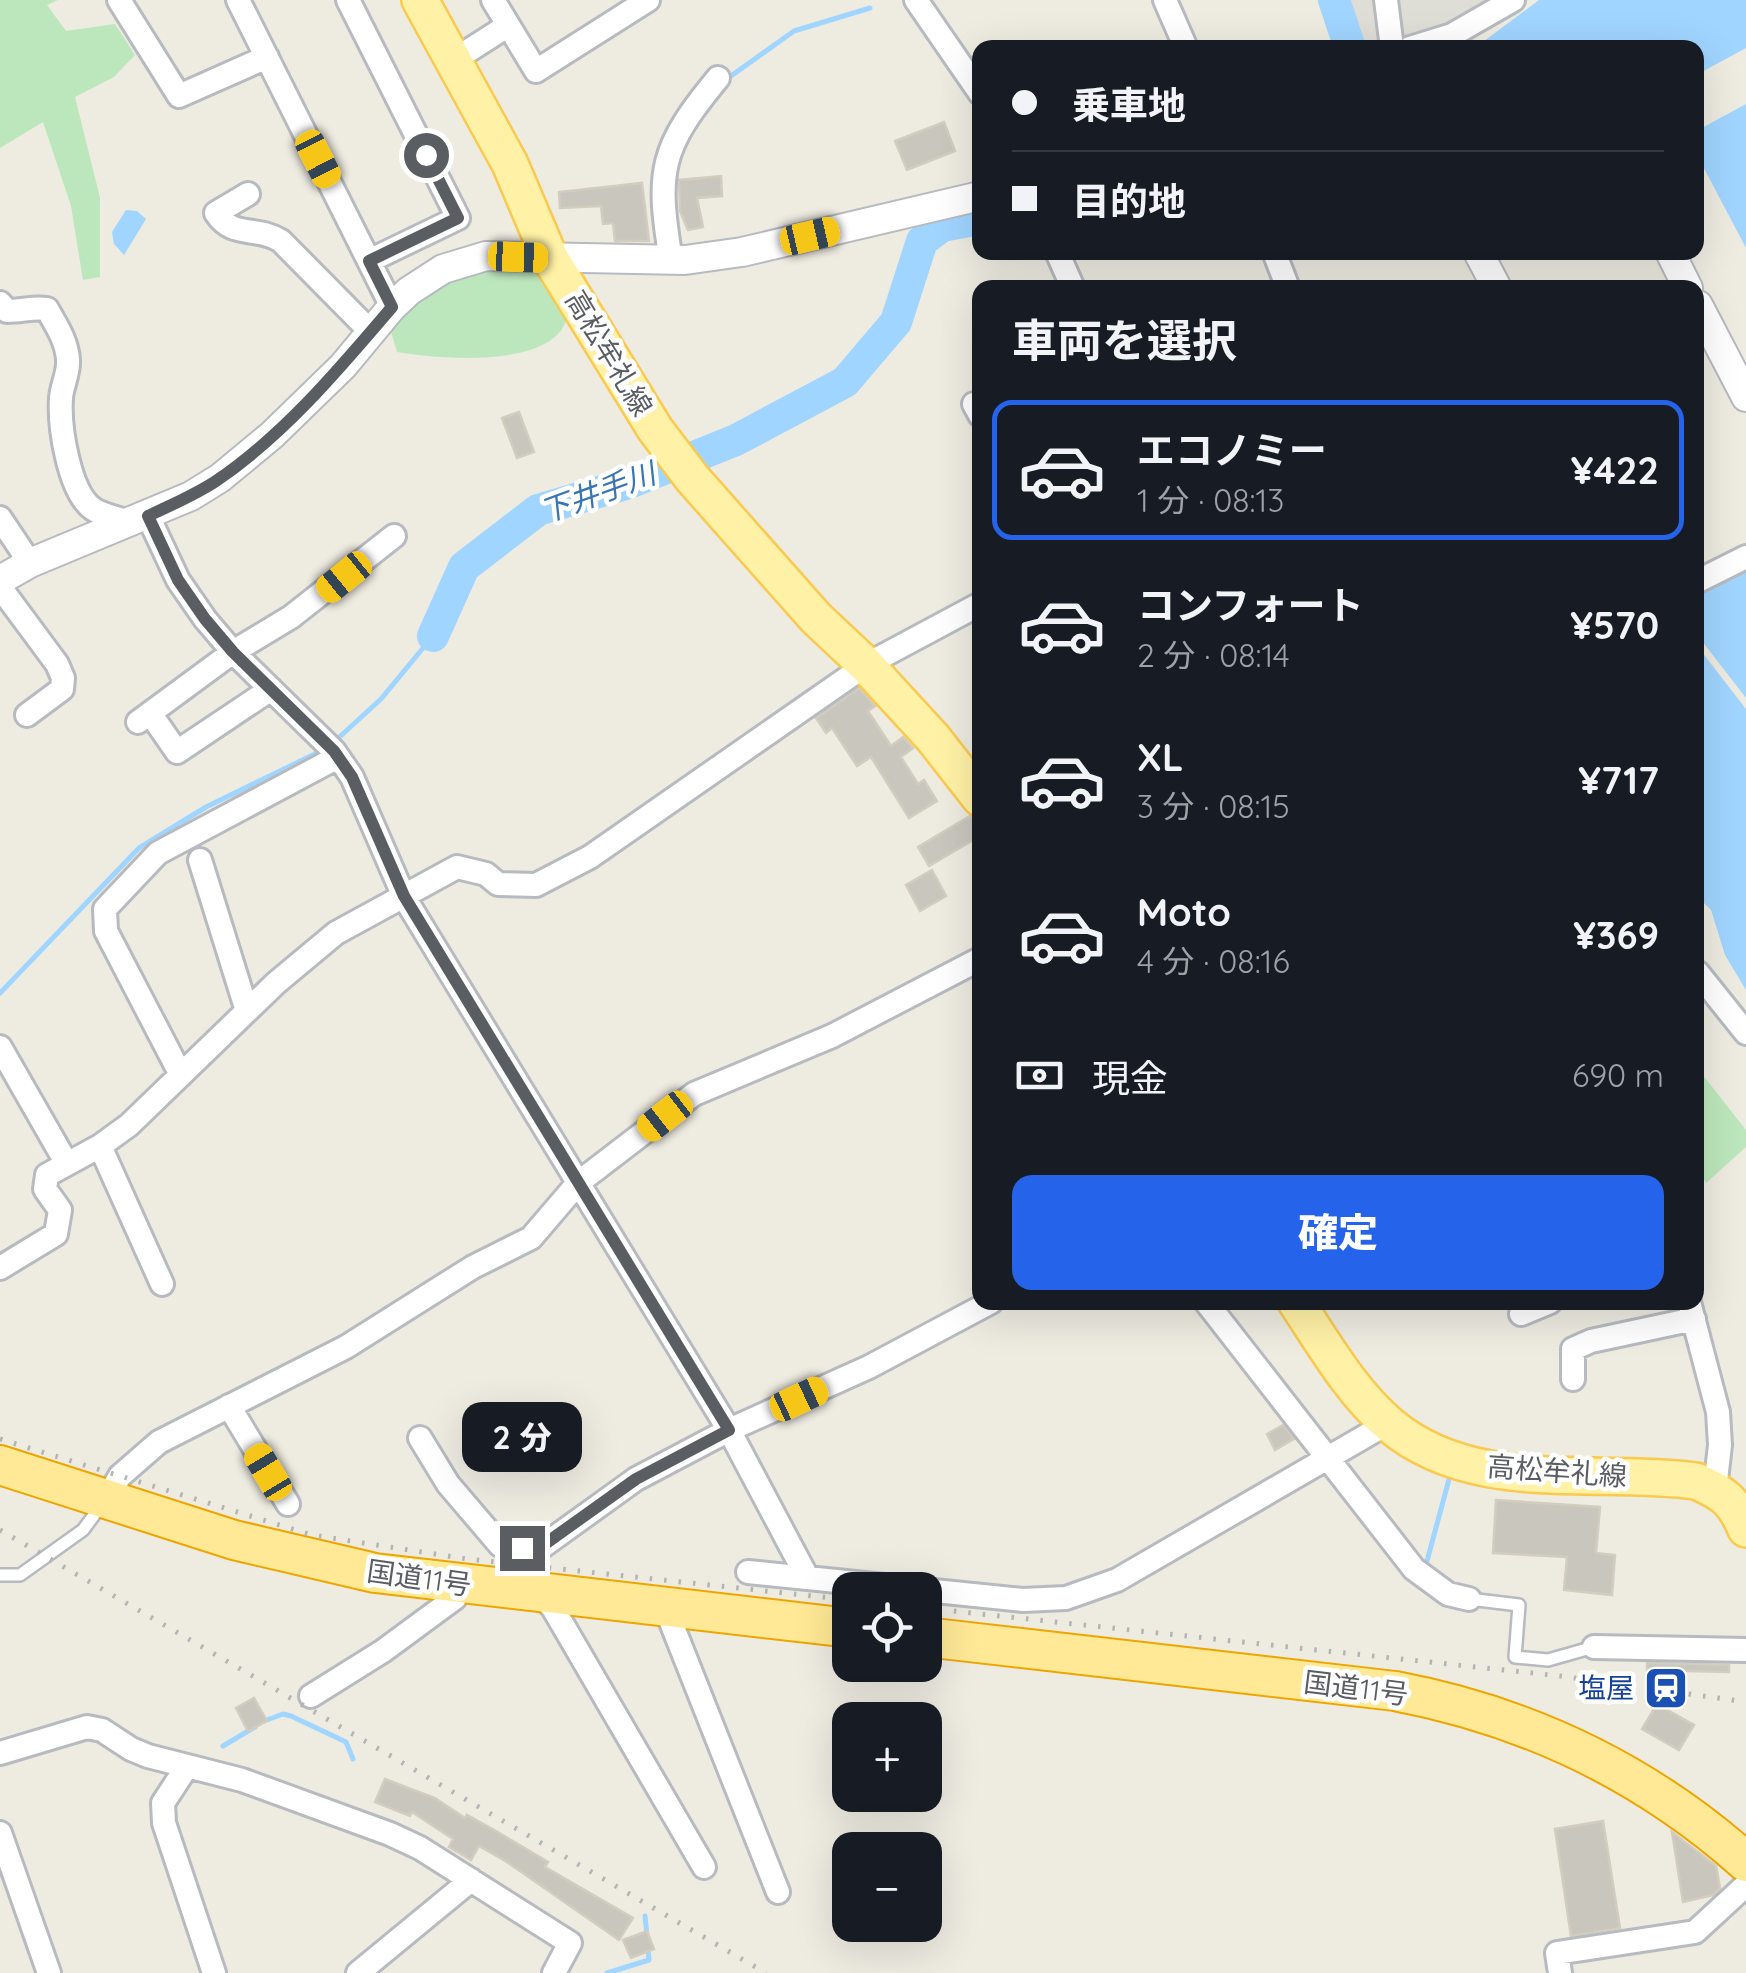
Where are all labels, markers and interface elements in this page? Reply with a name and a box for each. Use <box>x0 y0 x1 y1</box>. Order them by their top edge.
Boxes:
text: 乗車地 <box>1072 81 1186 129</box>
car <box>291 125 345 193</box>
route start <box>404 133 449 178</box>
text: 目的地 <box>1072 177 1186 225</box>
car <box>777 215 843 257</box>
car <box>487 241 549 273</box>
street label: 高松牟礼線 <box>558 284 660 422</box>
text: 車両を選択 <box>1012 312 1237 368</box>
icon: car <box>1017 425 1107 515</box>
text: エコノミー <box>1137 426 1327 474</box>
text: ¥422 <box>1571 446 1659 494</box>
water label: 下井手川 <box>535 453 663 530</box>
text: 1 分 · 08:13 <box>1137 480 1284 520</box>
car <box>311 546 377 608</box>
icon: car <box>1017 580 1107 670</box>
text: コンフォート <box>1137 581 1364 629</box>
text: ¥570 <box>1570 601 1659 649</box>
text: 2 分 · 08:14 <box>1137 635 1290 675</box>
text: XL <box>1137 733 1183 781</box>
icon: car <box>1017 735 1107 825</box>
text: ¥717 <box>1578 756 1659 804</box>
text: 3 分 · 08:15 <box>1137 786 1290 826</box>
text: Moto <box>1137 888 1231 936</box>
icon: car <box>1017 890 1107 980</box>
text: ¥369 <box>1573 911 1659 959</box>
text: 4 分 · 08:16 <box>1137 941 1290 981</box>
icon: cash <box>1012 1048 1067 1103</box>
text: 現金 <box>1092 1054 1168 1102</box>
text: 690 m <box>1572 1055 1664 1095</box>
car <box>632 1086 698 1146</box>
button: 確定 <box>1012 1175 1664 1290</box>
car <box>765 1373 833 1425</box>
callout: 2 分 <box>462 1403 582 1473</box>
text: 2 分 <box>492 1417 552 1457</box>
car <box>240 1439 296 1505</box>
street label: 高松牟礼線 <box>1486 1448 1628 1493</box>
route end <box>500 1526 545 1571</box>
street label: 国道11号 <box>365 1553 473 1602</box>
map controls <box>832 1572 942 1942</box>
button: locate <box>832 1572 942 1682</box>
street label: 国道11号 <box>1302 1664 1410 1711</box>
station icon: 塩屋 <box>1643 1665 1689 1711</box>
place label: 塩屋 <box>1578 1670 1634 1705</box>
button: + <box>832 1702 942 1812</box>
button: − <box>832 1832 942 1942</box>

